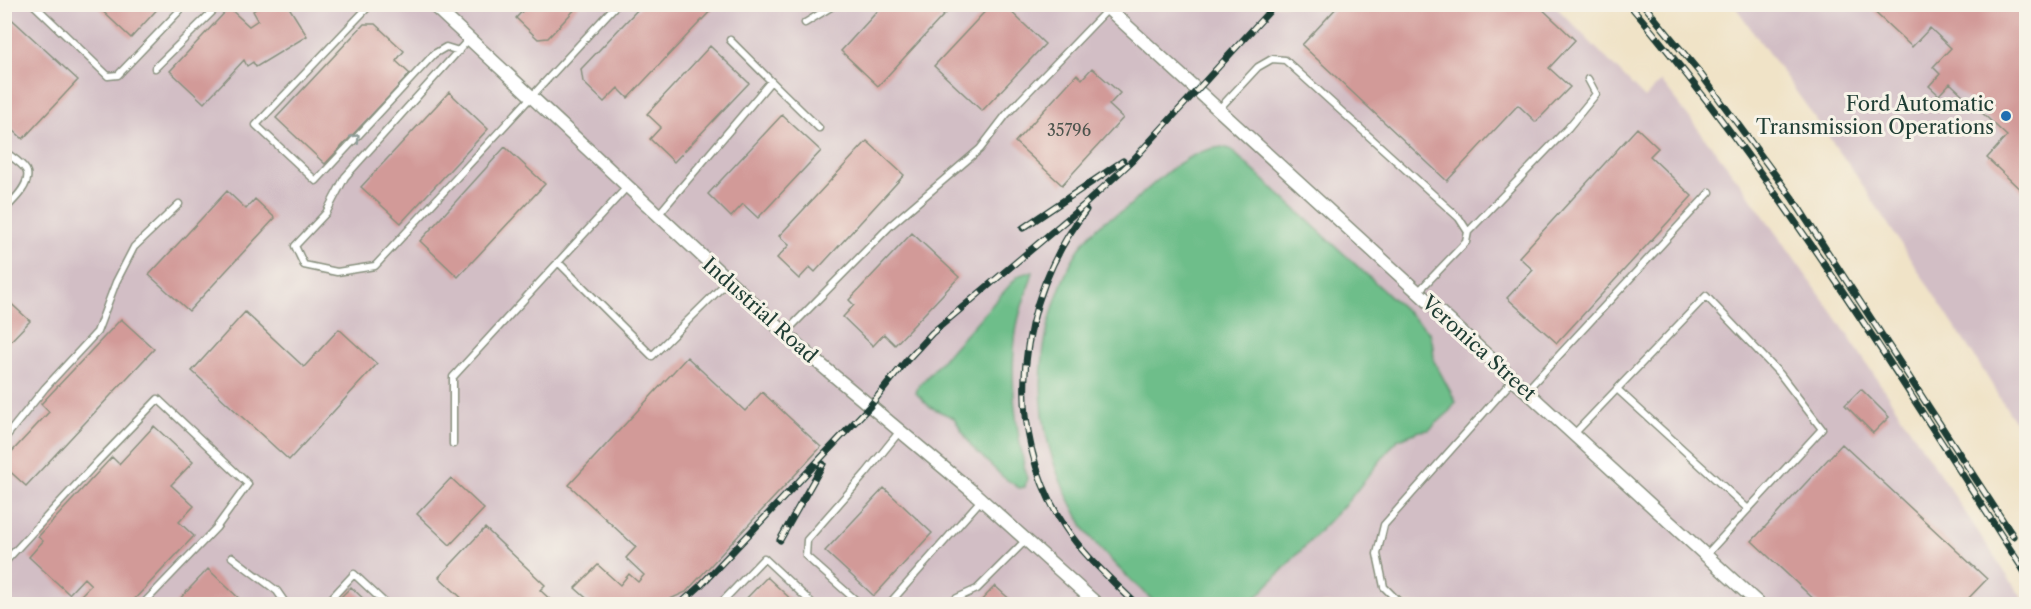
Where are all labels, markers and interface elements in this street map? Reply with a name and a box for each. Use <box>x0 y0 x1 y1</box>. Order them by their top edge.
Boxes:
place label: Ford Automatic Transmission Operations <box>1756 92 1994 139</box>
marker: Ford Automatic Transmission Operations <box>1999 109 2013 123</box>
house number: 35796 <box>1047 120 1091 140</box>
one-way arrow <box>348 134 359 145</box>
street label: Industrial Road <box>698 252 822 368</box>
street label: Veronica Street <box>1416 290 1541 406</box>

